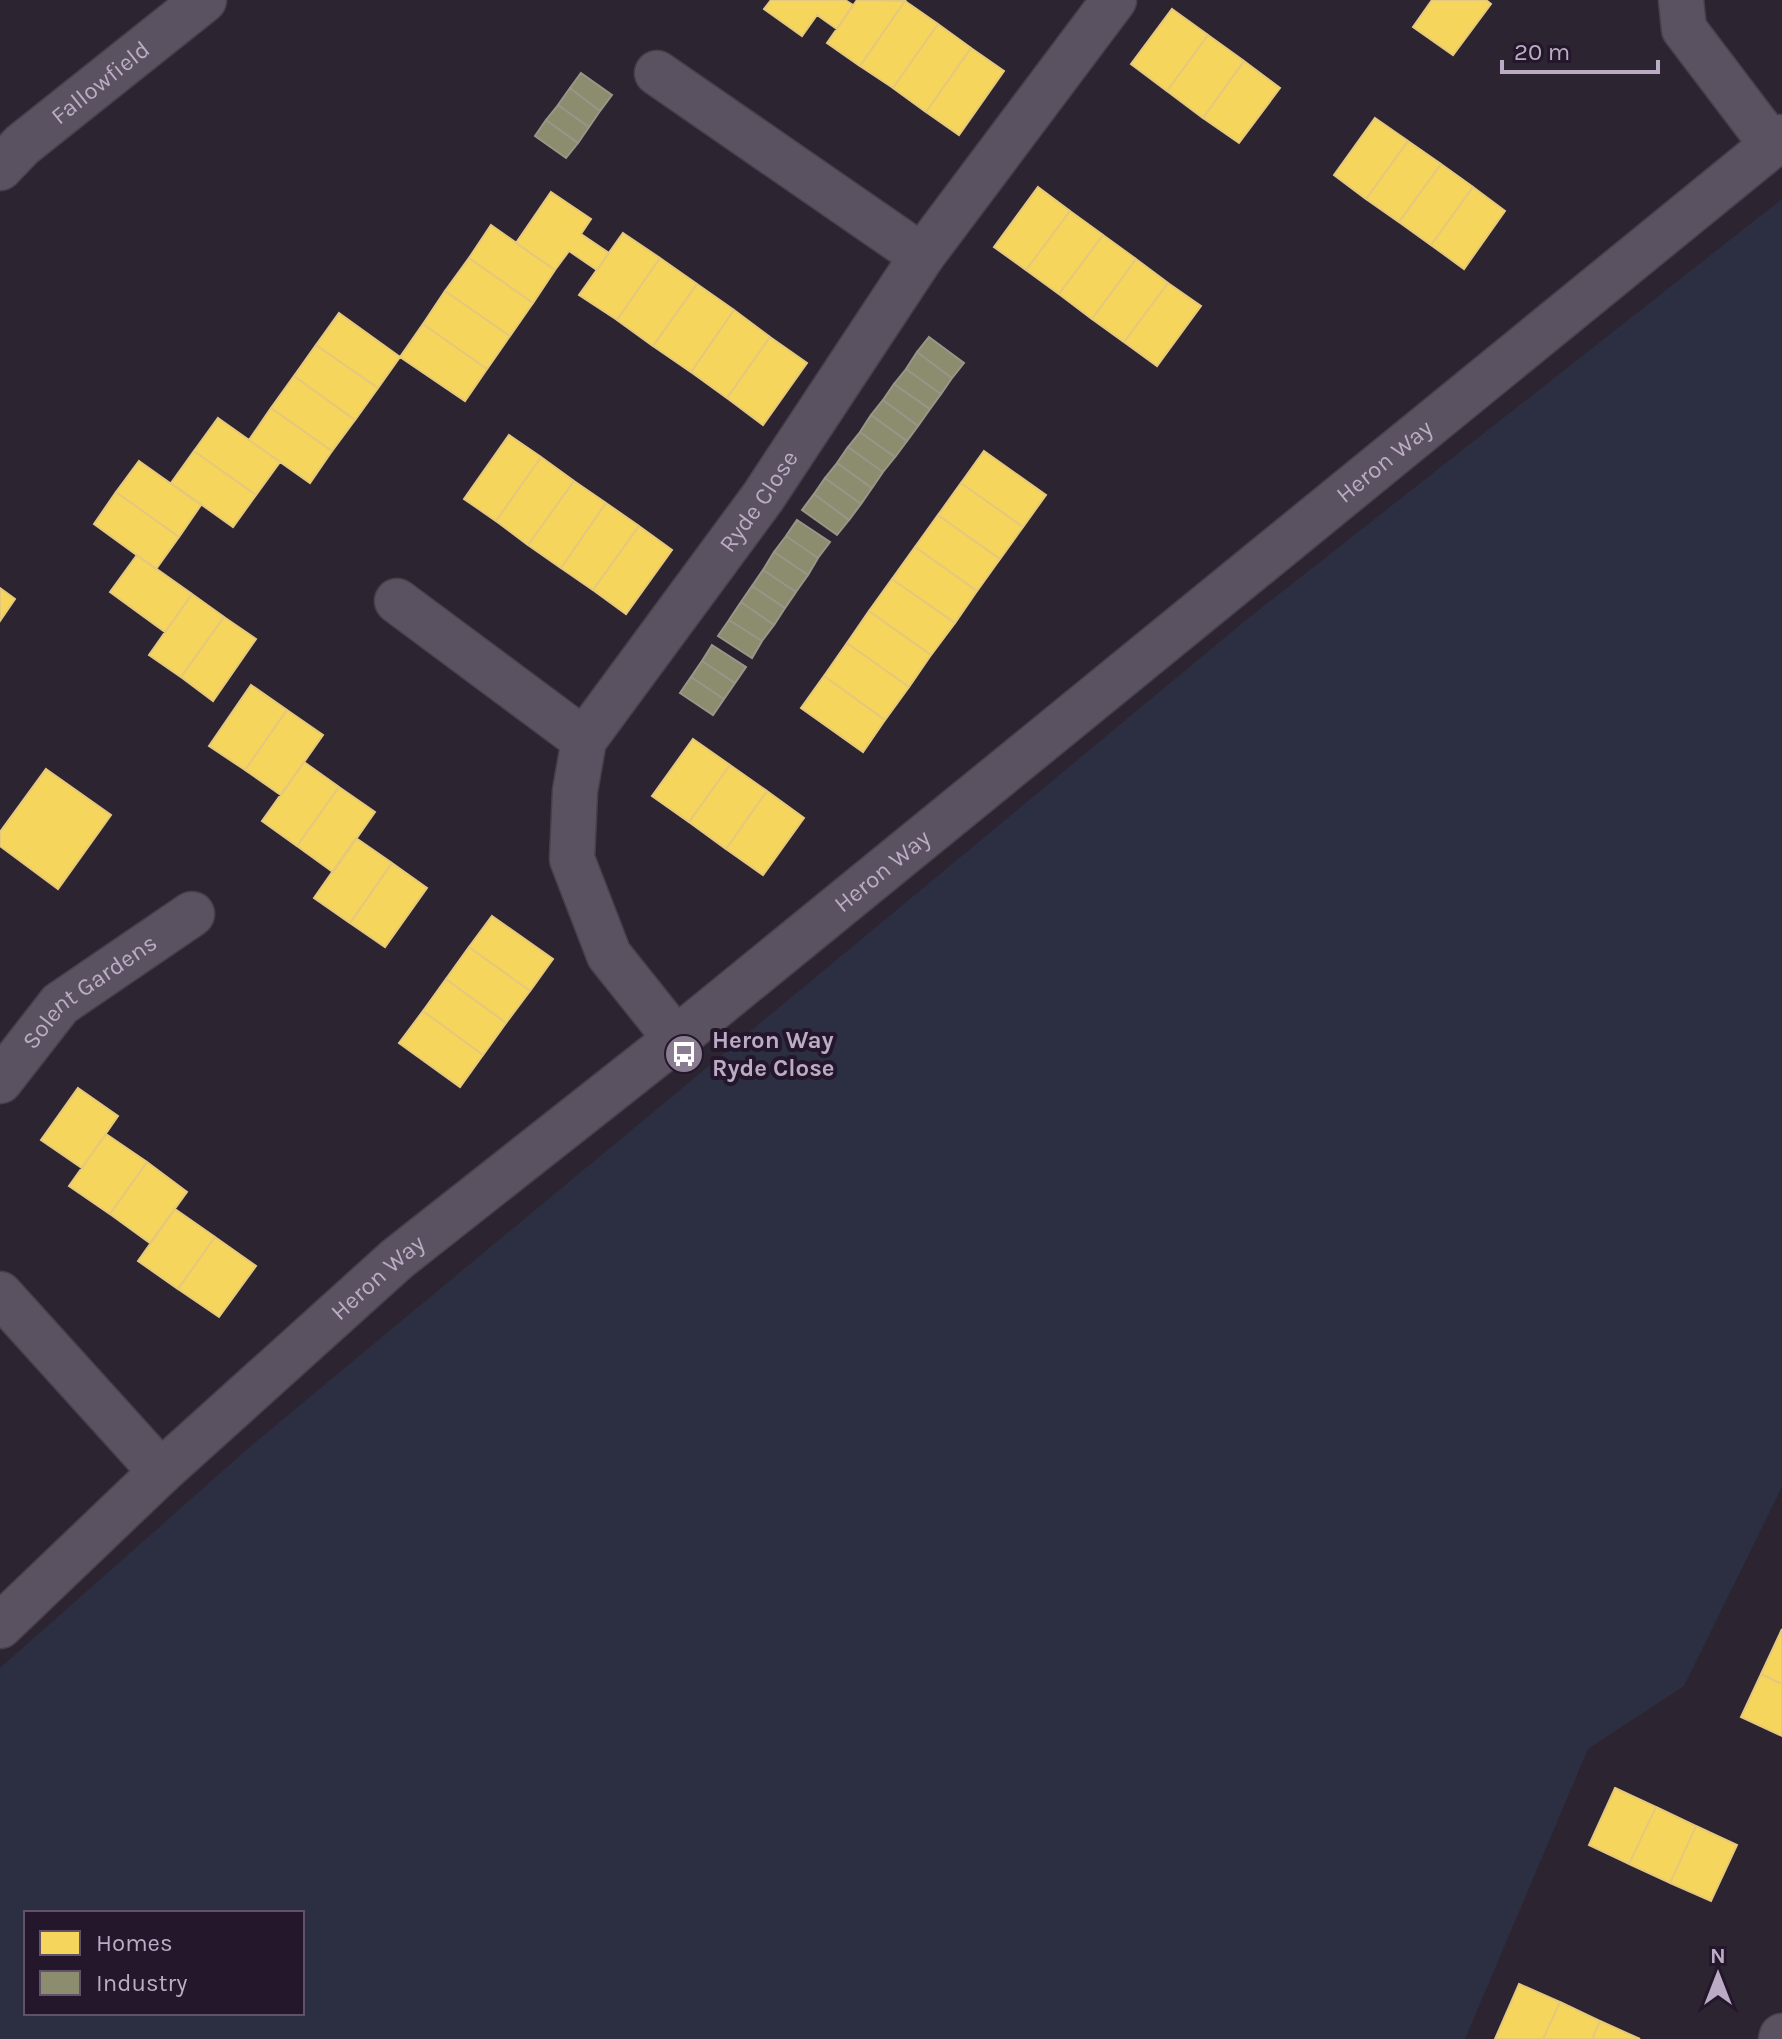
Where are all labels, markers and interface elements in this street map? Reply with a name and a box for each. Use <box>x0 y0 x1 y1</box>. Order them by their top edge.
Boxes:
scale bar <box>1502 24 1658 74</box>
street label: Fallowfield <box>46 35 155 130</box>
text: 20 m <box>1514 38 1570 66</box>
street label: Heron Way <box>1331 414 1438 509</box>
street label: Ryde Close <box>713 445 804 558</box>
street label: Heron Way <box>829 824 936 918</box>
street label: Solent Gardens <box>16 928 162 1054</box>
place label: Heron Way Ryde Close <box>712 1026 835 1082</box>
bus stop icon: Heron Way Ryde Close <box>663 1033 705 1075</box>
street label: Heron Way <box>325 1229 430 1326</box>
legend <box>24 1911 304 2015</box>
text: Homes <box>96 1929 173 1957</box>
north arrow <box>1678 1935 1758 2015</box>
text: N <box>1710 1943 1726 1969</box>
text: Industry <box>96 1969 187 1997</box>

